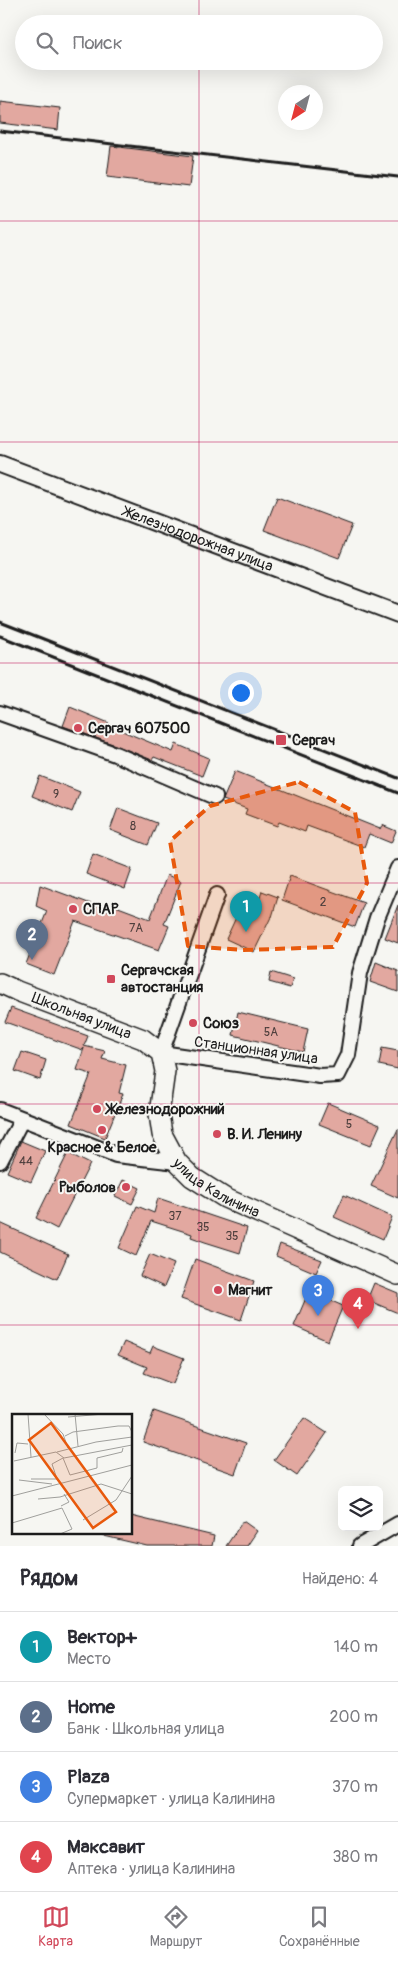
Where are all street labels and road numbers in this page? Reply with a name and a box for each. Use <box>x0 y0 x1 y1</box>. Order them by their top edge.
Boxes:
street label: Железнодорожная улица <box>119 502 276 576</box>
street label: Школьная улица <box>29 989 134 1044</box>
street label: Станционная улица <box>193 1032 319 1069</box>
street label: улица Калинина <box>168 1153 263 1222</box>

